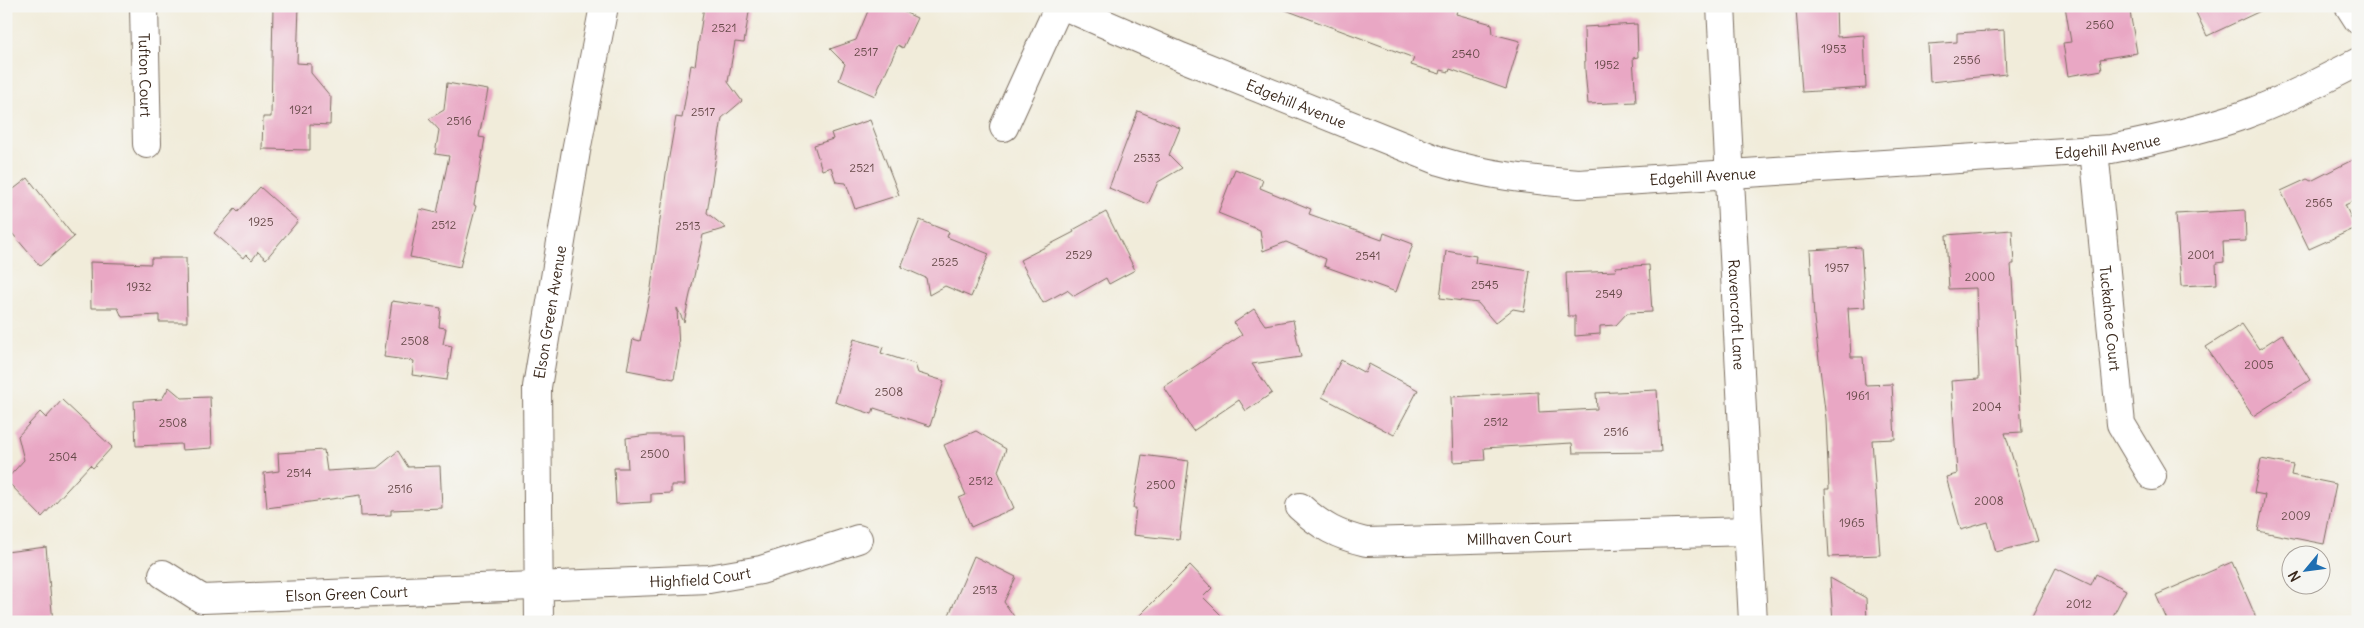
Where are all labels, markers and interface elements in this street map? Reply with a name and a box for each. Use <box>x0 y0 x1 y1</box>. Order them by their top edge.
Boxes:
house number: 2560 <box>2086 17 2114 32</box>
house number: 2521 <box>712 20 736 35</box>
street label: Tufton Court <box>135 33 156 117</box>
house number: 1953 <box>1821 41 1847 56</box>
house number: 2517 <box>854 44 878 59</box>
house number: 2540 <box>1452 46 1480 61</box>
house number: 2556 <box>1953 52 1981 67</box>
house number: 1952 <box>1594 57 1620 72</box>
street label: Edgehill Avenue <box>1243 75 1349 132</box>
house number: 1921 <box>289 102 313 117</box>
house number: 2517 <box>691 104 715 119</box>
house number: 2516 <box>446 113 472 128</box>
street label: Edgehill Avenue <box>2054 129 2162 162</box>
house number: 2533 <box>1133 150 1161 165</box>
house number: 2521 <box>850 160 874 175</box>
street label: Edgehill Avenue <box>1649 163 1757 189</box>
house number: 2565 <box>2305 195 2333 210</box>
house number: 1925 <box>248 214 274 229</box>
house number: 2512 <box>432 217 457 232</box>
house number: 2513 <box>675 218 701 233</box>
street label: Elson Green Avenue <box>529 244 570 380</box>
house number: 2529 <box>1066 247 1093 262</box>
house number: 2001 <box>2187 247 2215 262</box>
house number: 2541 <box>1355 248 1381 263</box>
house number: 2525 <box>932 254 959 269</box>
street label: Ravencroft Lane <box>1725 259 1749 371</box>
house number: 1957 <box>1825 260 1849 275</box>
street label: Tuckahoe Court <box>2096 264 2125 372</box>
house number: 2000 <box>1965 269 1995 284</box>
house number: 2545 <box>1471 277 1499 292</box>
house number: 1932 <box>126 279 152 294</box>
house number: 2549 <box>1595 286 1623 301</box>
house number: 2508 <box>401 333 429 348</box>
house number: 2005 <box>2244 357 2274 372</box>
house number: 2508 <box>875 384 903 399</box>
house number: 1961 <box>1846 388 1870 403</box>
house number: 2004 <box>1972 399 2002 414</box>
house number: 2512 <box>1484 414 1509 429</box>
house number: 2508 <box>159 415 187 430</box>
house number: 2516 <box>1603 424 1629 439</box>
house number: 2500 <box>640 446 670 461</box>
house number: 2504 <box>49 449 77 464</box>
house number: 2514 <box>286 465 312 480</box>
house number: 2512 <box>969 473 994 488</box>
house number: 2500 <box>1146 477 1176 492</box>
house number: 2516 <box>387 481 413 496</box>
house number: 2008 <box>1974 493 2004 508</box>
house number: 2009 <box>2281 508 2311 523</box>
house number: 1965 <box>1839 515 1865 530</box>
street label: Millhaven Court <box>1466 527 1572 549</box>
north arrow <box>2282 546 2332 596</box>
street label: Highfield Court <box>649 562 752 591</box>
text: N <box>2284 568 2305 585</box>
street label: Elson Green Court <box>285 581 408 605</box>
house number: 2513 <box>972 582 998 597</box>
house number: 2012 <box>2066 596 2092 611</box>

